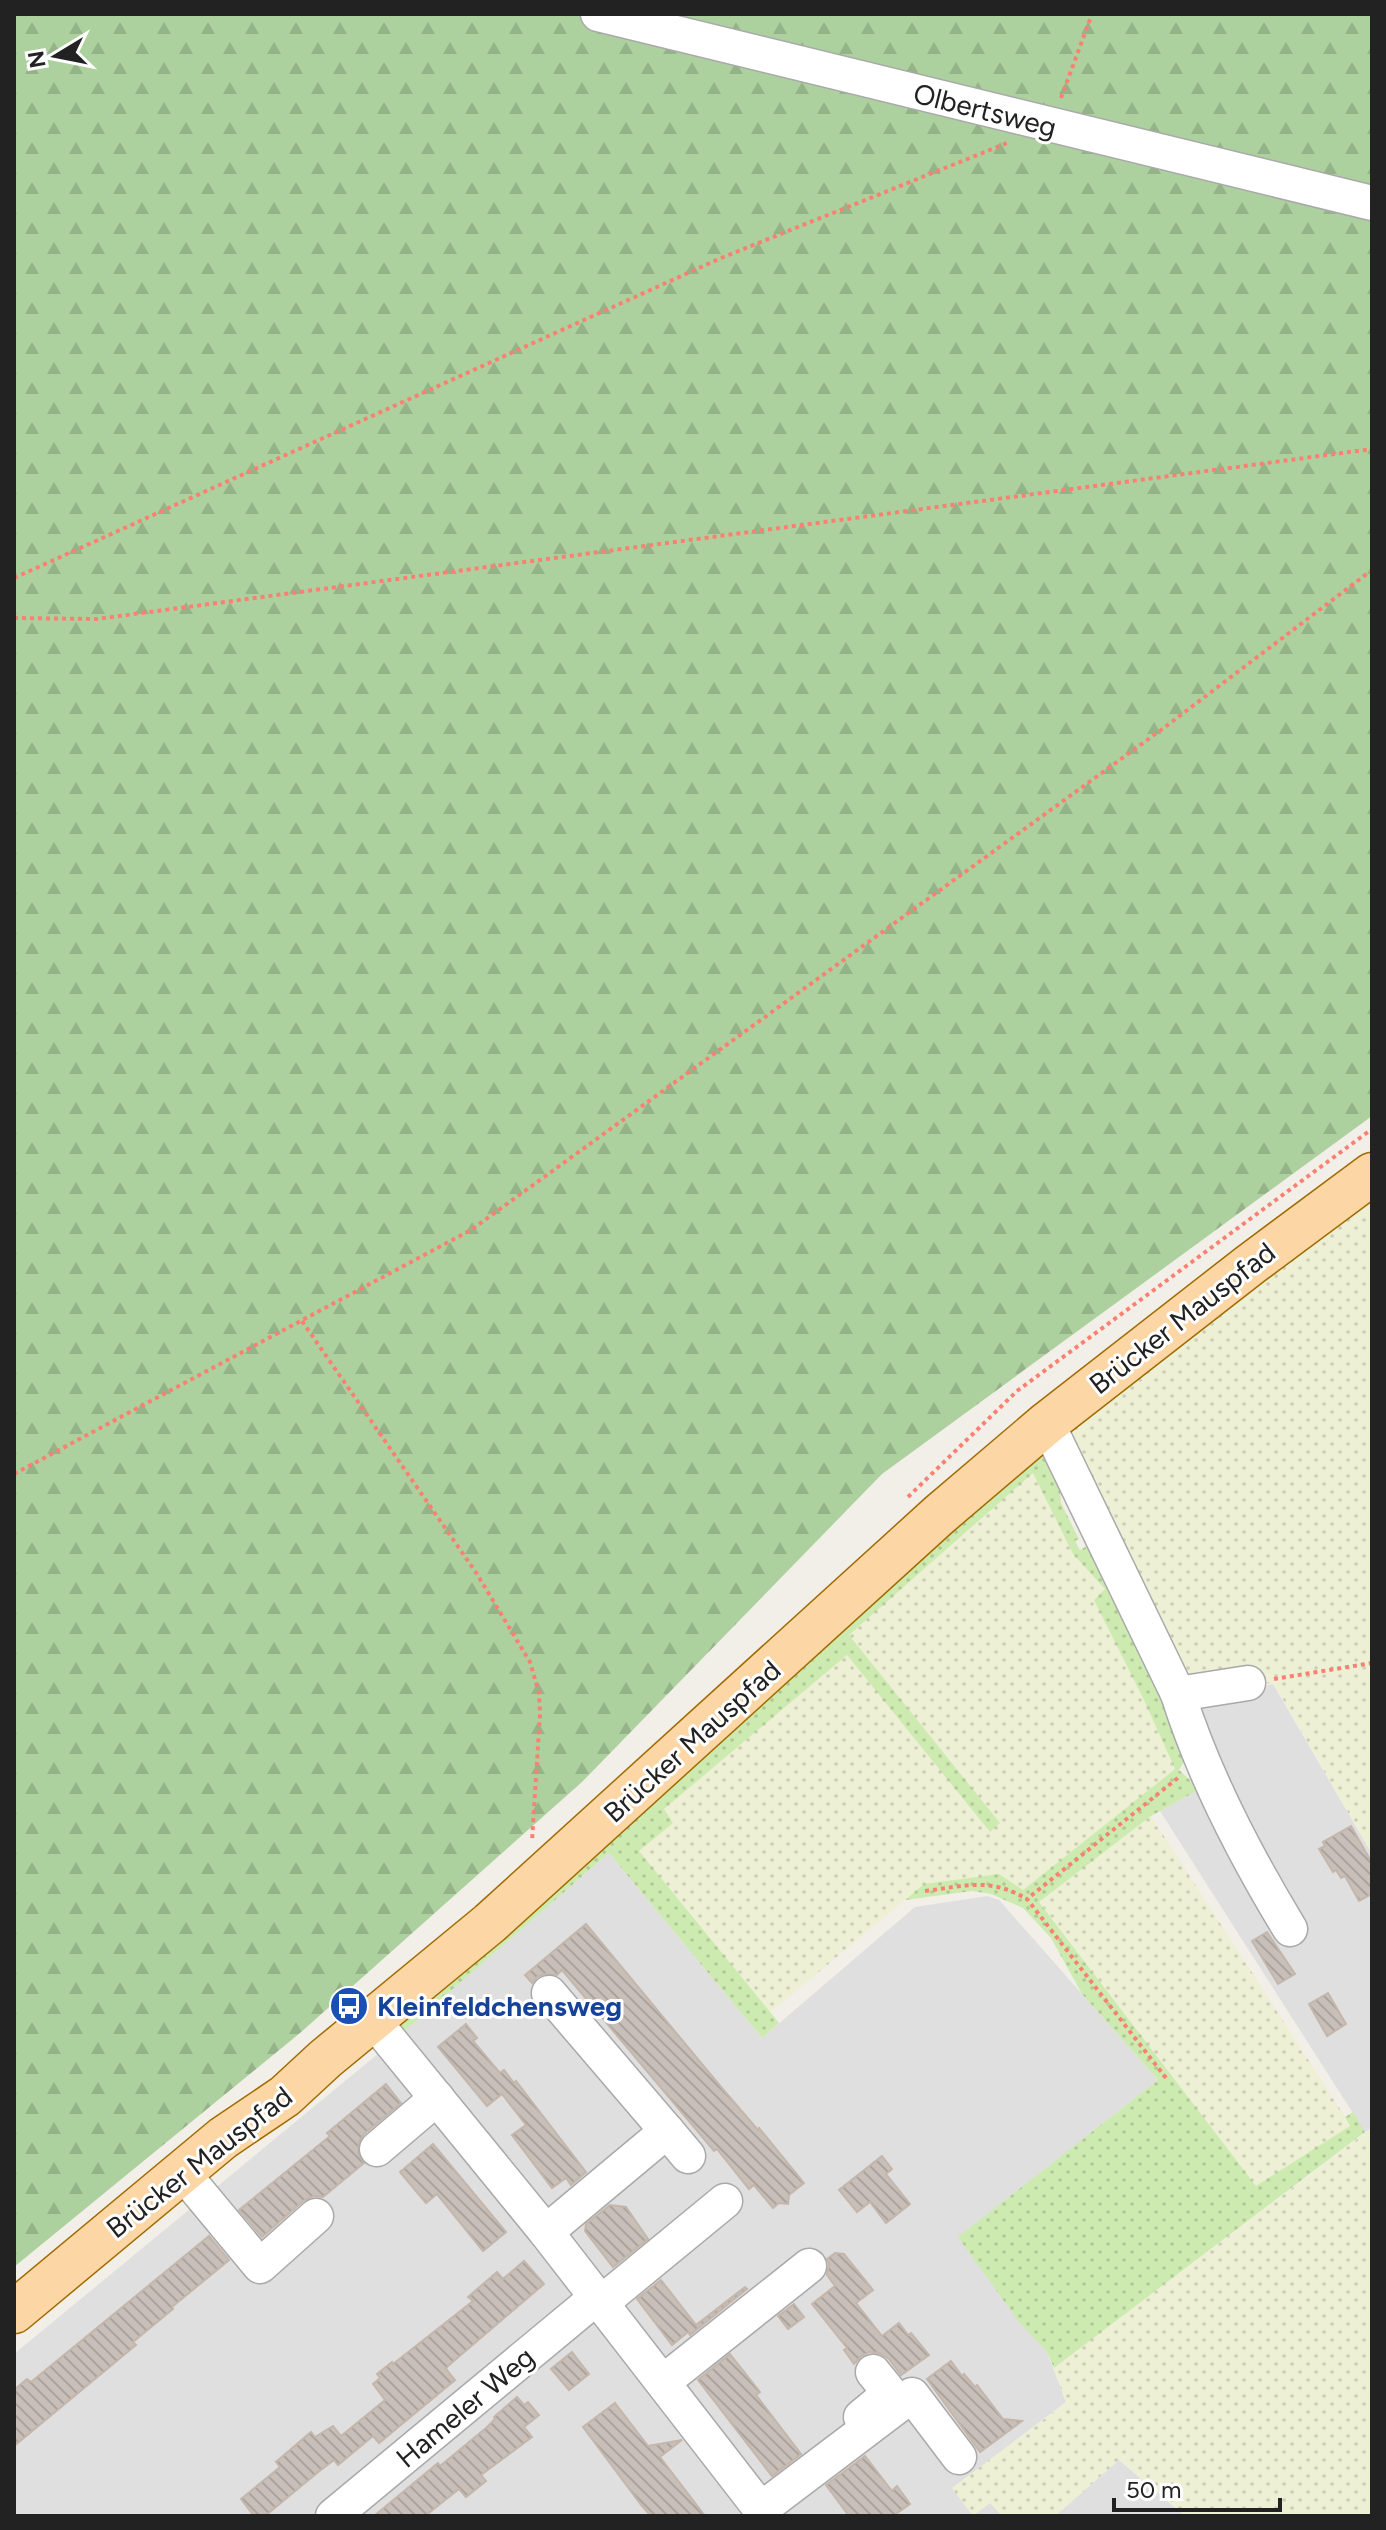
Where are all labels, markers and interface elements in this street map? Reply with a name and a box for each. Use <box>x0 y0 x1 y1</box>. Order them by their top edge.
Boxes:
north arrow <box>16 16 96 96</box>
text: N <box>22 49 52 70</box>
street label: Olbertsweg <box>910 76 1060 144</box>
street label: Brücker Mauspfad <box>1082 1235 1282 1401</box>
street label: Brücker Mauspfad <box>596 1653 788 1829</box>
bus stop icon: Kleinfeldchensweg <box>328 1985 370 2027</box>
place label: Kleinfeldchensweg <box>377 1989 622 2023</box>
street label: Brücker Mauspfad <box>99 2079 299 2245</box>
street label: Hameler Weg <box>389 2339 541 2475</box>
scale bar <box>1114 2462 1280 2512</box>
text: 50 m <box>1126 2475 1182 2504</box>

